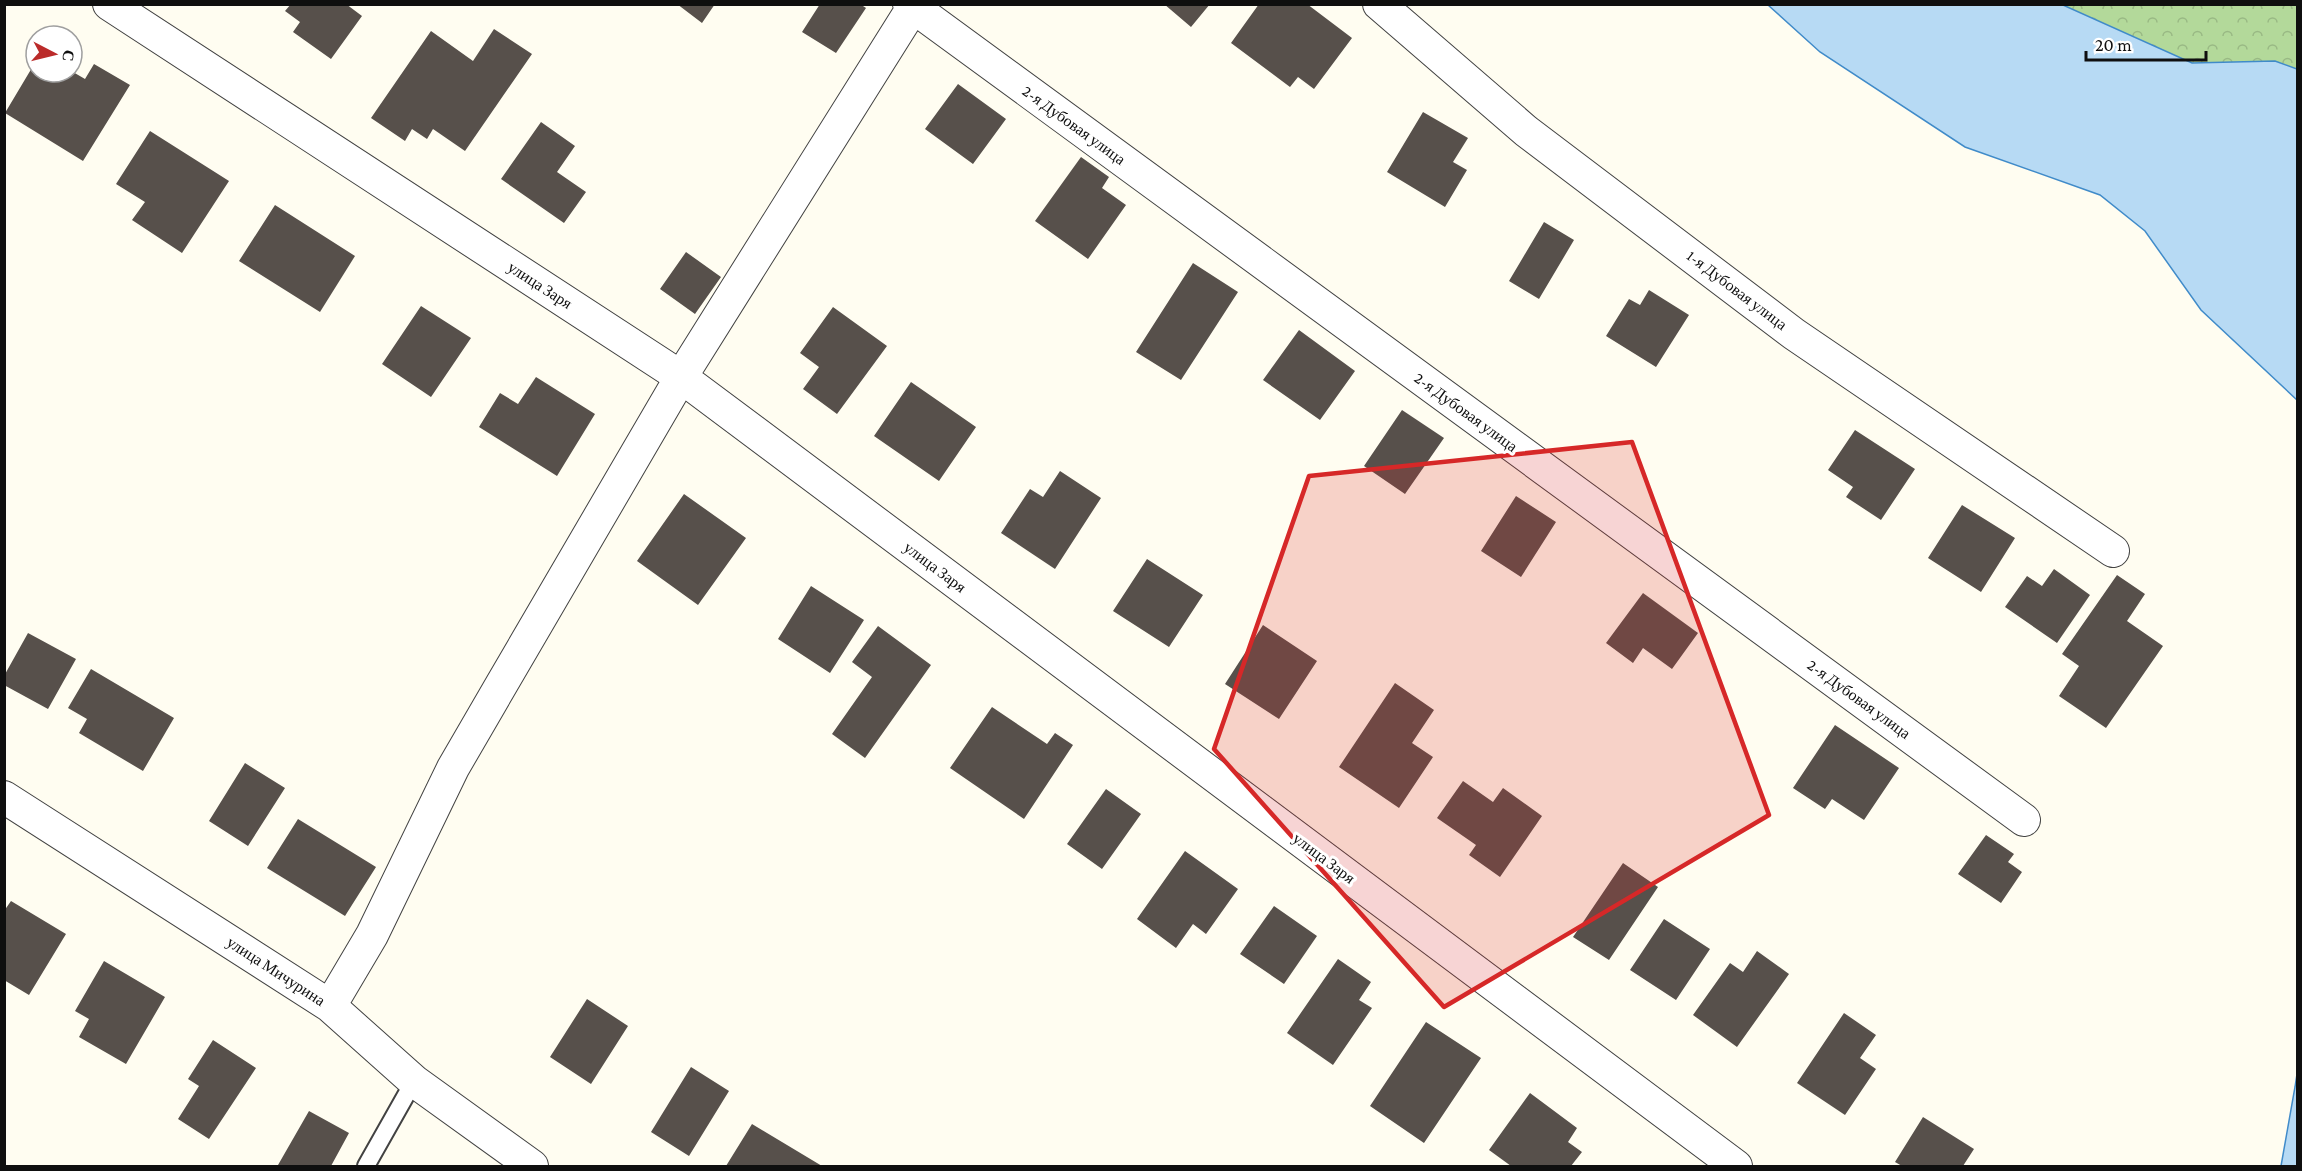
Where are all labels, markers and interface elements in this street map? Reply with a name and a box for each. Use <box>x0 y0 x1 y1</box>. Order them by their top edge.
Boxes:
north arrow <box>24 24 84 84</box>
scale bar <box>2086 24 2206 62</box>
text: 20 m <box>2095 35 2132 55</box>
text: С <box>59 49 78 63</box>
street label: 2-я Дубовая улица <box>1019 82 1129 169</box>
street label: 1-я Дубовая улица <box>1683 247 1790 334</box>
street label: улица Заря <box>504 258 576 313</box>
street label: 2-я Дубовая улица <box>1411 369 1521 456</box>
street label: улица Заря <box>900 538 970 597</box>
street label: 2-я Дубовая улица <box>1804 656 1914 743</box>
street label: улица Заря <box>1289 829 1359 888</box>
street label: улица Мичурина <box>223 933 328 1010</box>

